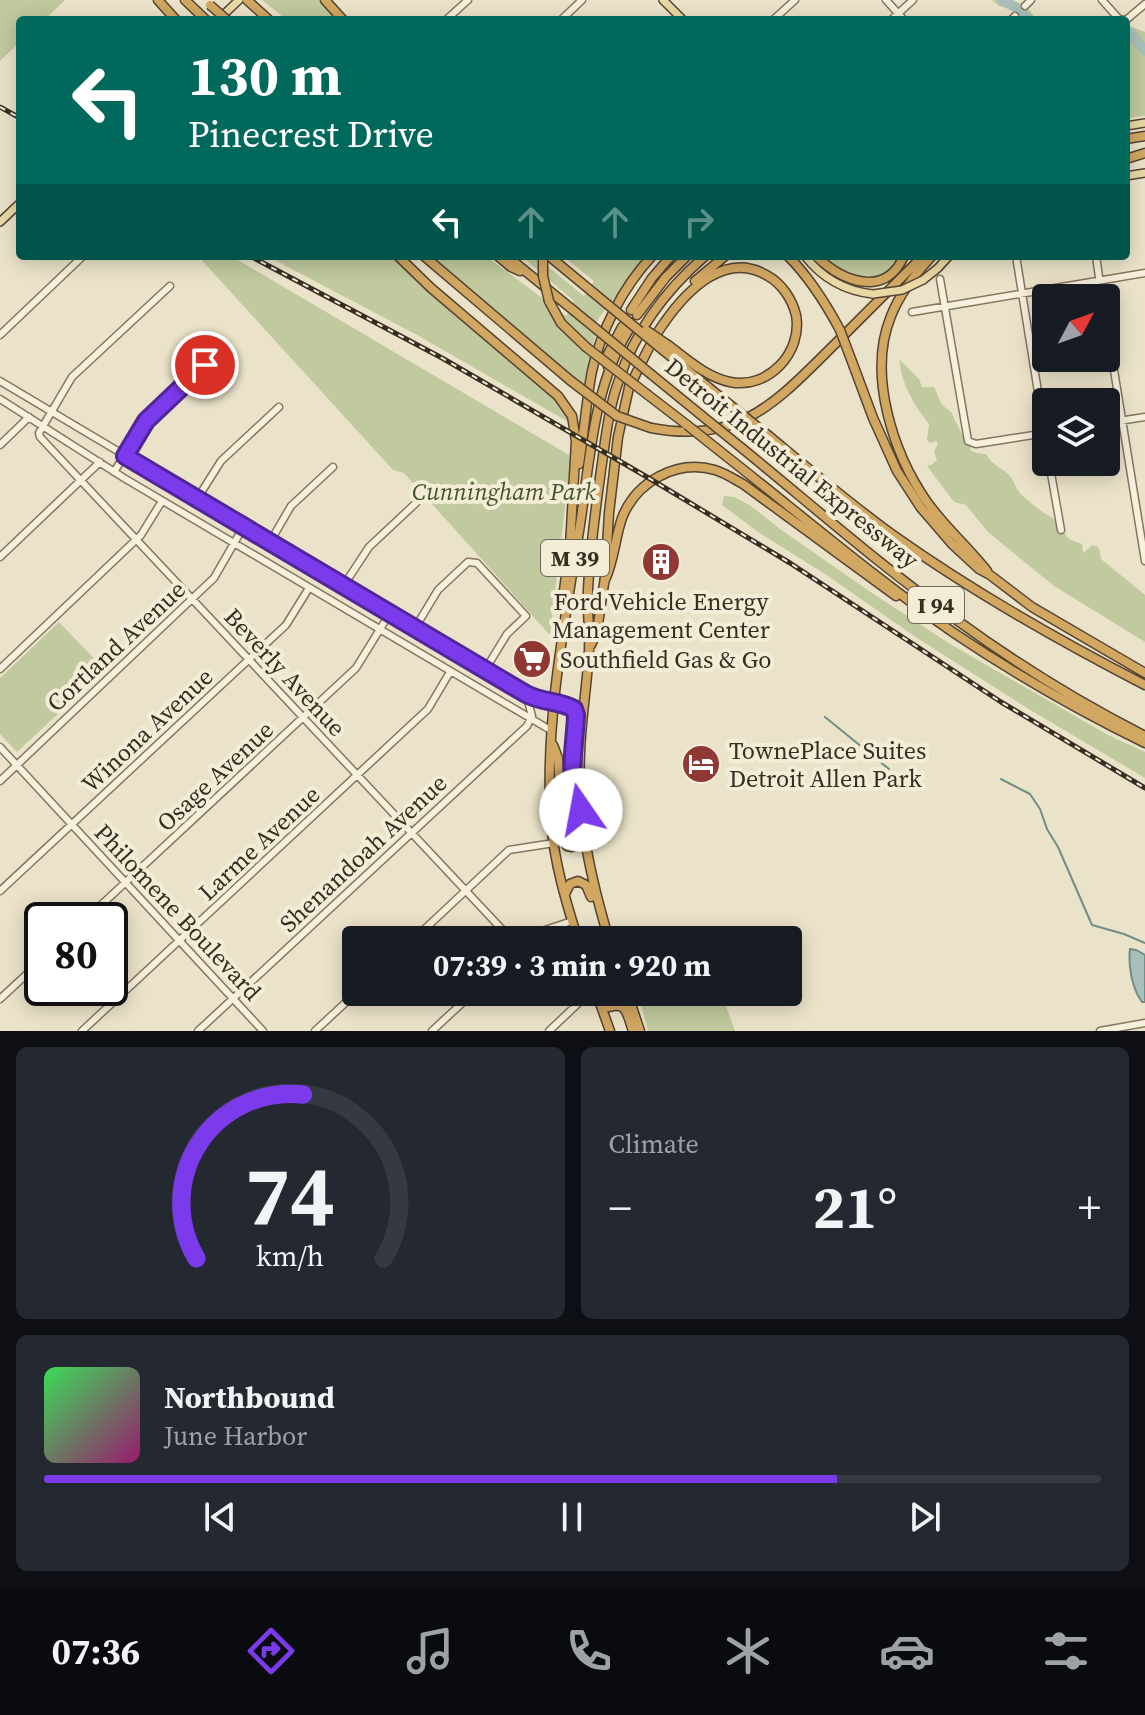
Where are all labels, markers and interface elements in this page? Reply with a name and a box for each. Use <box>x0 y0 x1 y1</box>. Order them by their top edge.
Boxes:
text: 130 m <box>188 37 342 114</box>
icon: left <box>56 48 160 152</box>
text: Pinecrest Drive <box>188 110 434 159</box>
icon: left <box>425 200 469 244</box>
icon: ahead <box>509 200 553 244</box>
icon: ahead <box>593 200 637 244</box>
icon: right <box>677 200 721 244</box>
north arrow <box>1032 284 1120 372</box>
map controls <box>1032 284 1120 476</box>
pin <box>171 331 239 399</box>
icon: arrive <box>183 343 227 387</box>
street label: Detroit Industrial Expressway <box>658 350 926 576</box>
button: layers <box>1032 388 1120 476</box>
park label: Cunningham Park <box>412 475 597 508</box>
road number: M 39 <box>541 540 609 576</box>
building icon: Ford Vehicle Energy Management Center <box>640 541 682 583</box>
street label: Cortland Avenue <box>40 573 192 719</box>
place label: Ford Vehicle Energy Management Center <box>552 585 770 646</box>
road number: I 94 <box>908 587 964 623</box>
street label: Beverly Avenue <box>217 601 353 743</box>
supermarket icon: Southfield Gas & Go <box>511 638 553 680</box>
place label: Southfield Gas & Go <box>560 643 771 676</box>
street label: Winona Avenue <box>74 660 220 800</box>
street label: Osage Avenue <box>150 713 280 839</box>
place label: TownePlace Suites Detroit Allen Park <box>729 734 926 795</box>
hotel icon: TownePlace Suites Detroit Allen Park <box>680 743 722 785</box>
street label: Shenandoah Avenue <box>272 767 454 939</box>
position arrow <box>539 768 623 852</box>
street label: Larme Avenue <box>191 778 327 908</box>
street label: Philomene Boulevard <box>87 816 269 1008</box>
speed limit sign: 80 <box>24 902 128 1006</box>
text: 07:39 · 3 min · 920 m <box>433 945 711 986</box>
text: Climate <box>609 1126 699 1162</box>
text: 74 <box>245 1139 335 1253</box>
text: 21° <box>812 1166 897 1248</box>
text: − <box>609 1177 632 1238</box>
text: + <box>1078 1177 1101 1238</box>
text: km/h <box>256 1236 324 1276</box>
text: Northbound <box>164 1377 335 1418</box>
text: June Harbor <box>164 1418 307 1454</box>
icon: previous <box>198 1495 242 1539</box>
icon: pause <box>550 1495 594 1539</box>
icon: next <box>903 1495 947 1539</box>
icon: directions <box>243 1623 299 1679</box>
icon: music <box>402 1623 458 1679</box>
icon: phone <box>561 1623 617 1679</box>
icon: climate <box>720 1623 776 1679</box>
icon: car <box>879 1623 935 1679</box>
icon: filters <box>1038 1623 1094 1679</box>
text: 07:36 <box>51 1627 140 1676</box>

